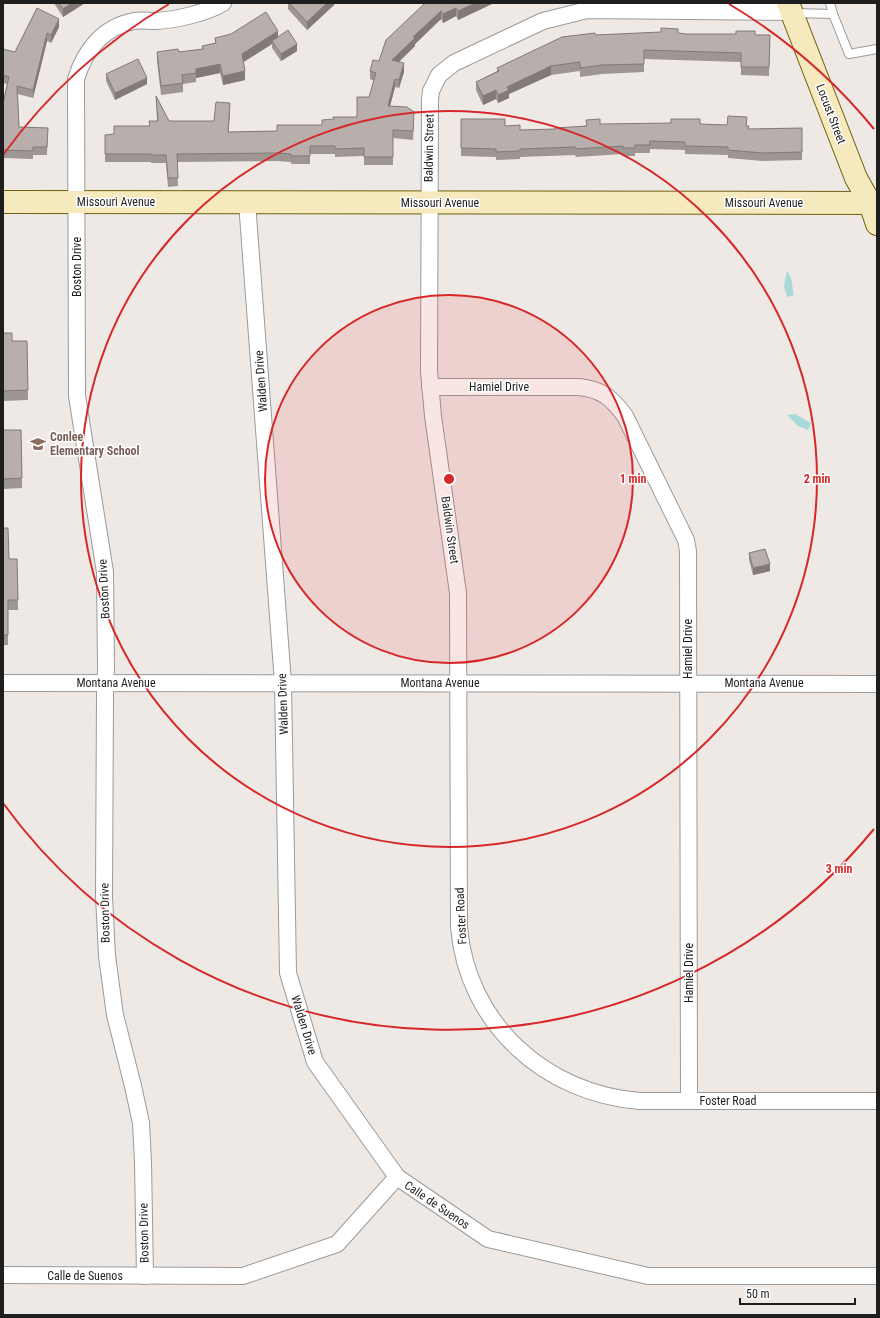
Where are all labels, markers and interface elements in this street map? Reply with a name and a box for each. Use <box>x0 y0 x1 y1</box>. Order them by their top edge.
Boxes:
street label: Locust Street <box>813 82 849 146</box>
street label: Baldwin Street <box>421 113 437 182</box>
street label: Missouri Avenue <box>77 195 156 209</box>
street label: Missouri Avenue <box>401 196 480 210</box>
street label: Missouri Avenue <box>725 196 804 210</box>
street label: Boston Drive <box>70 237 84 297</box>
street label: Walden Drive <box>252 349 270 412</box>
street label: Hamiel Drive <box>469 380 529 394</box>
place label: Conlee Elementary School <box>50 430 140 458</box>
school or university icon: Conlee Elementary School <box>29 435 47 453</box>
centre of rings <box>442 472 456 486</box>
text: 1 min <box>620 472 646 486</box>
text: 2 min <box>804 472 830 486</box>
street label: Baldwin Street <box>438 495 462 565</box>
street label: Boston Drive <box>95 558 113 619</box>
street label: Hamiel Drive <box>681 619 695 679</box>
street label: Walden Drive <box>275 673 291 735</box>
street label: Montana Avenue <box>76 676 156 690</box>
street label: Montana Avenue <box>400 676 480 690</box>
street label: Montana Avenue <box>724 676 804 690</box>
text: 3 min <box>826 862 852 876</box>
street label: Boston Drive <box>97 883 113 943</box>
street label: Foster Road <box>453 887 469 945</box>
street label: Hamiel Drive <box>682 943 696 1003</box>
street label: Walden Drive <box>288 994 320 1057</box>
street label: Foster Road <box>700 1094 756 1108</box>
street label: Calle de Suenos <box>402 1178 472 1232</box>
street label: Boston Drive <box>136 1203 152 1263</box>
street label: Calle de Suenos <box>47 1269 123 1283</box>
scale bar <box>740 1280 855 1306</box>
text: 50 m <box>746 1287 770 1301</box>

